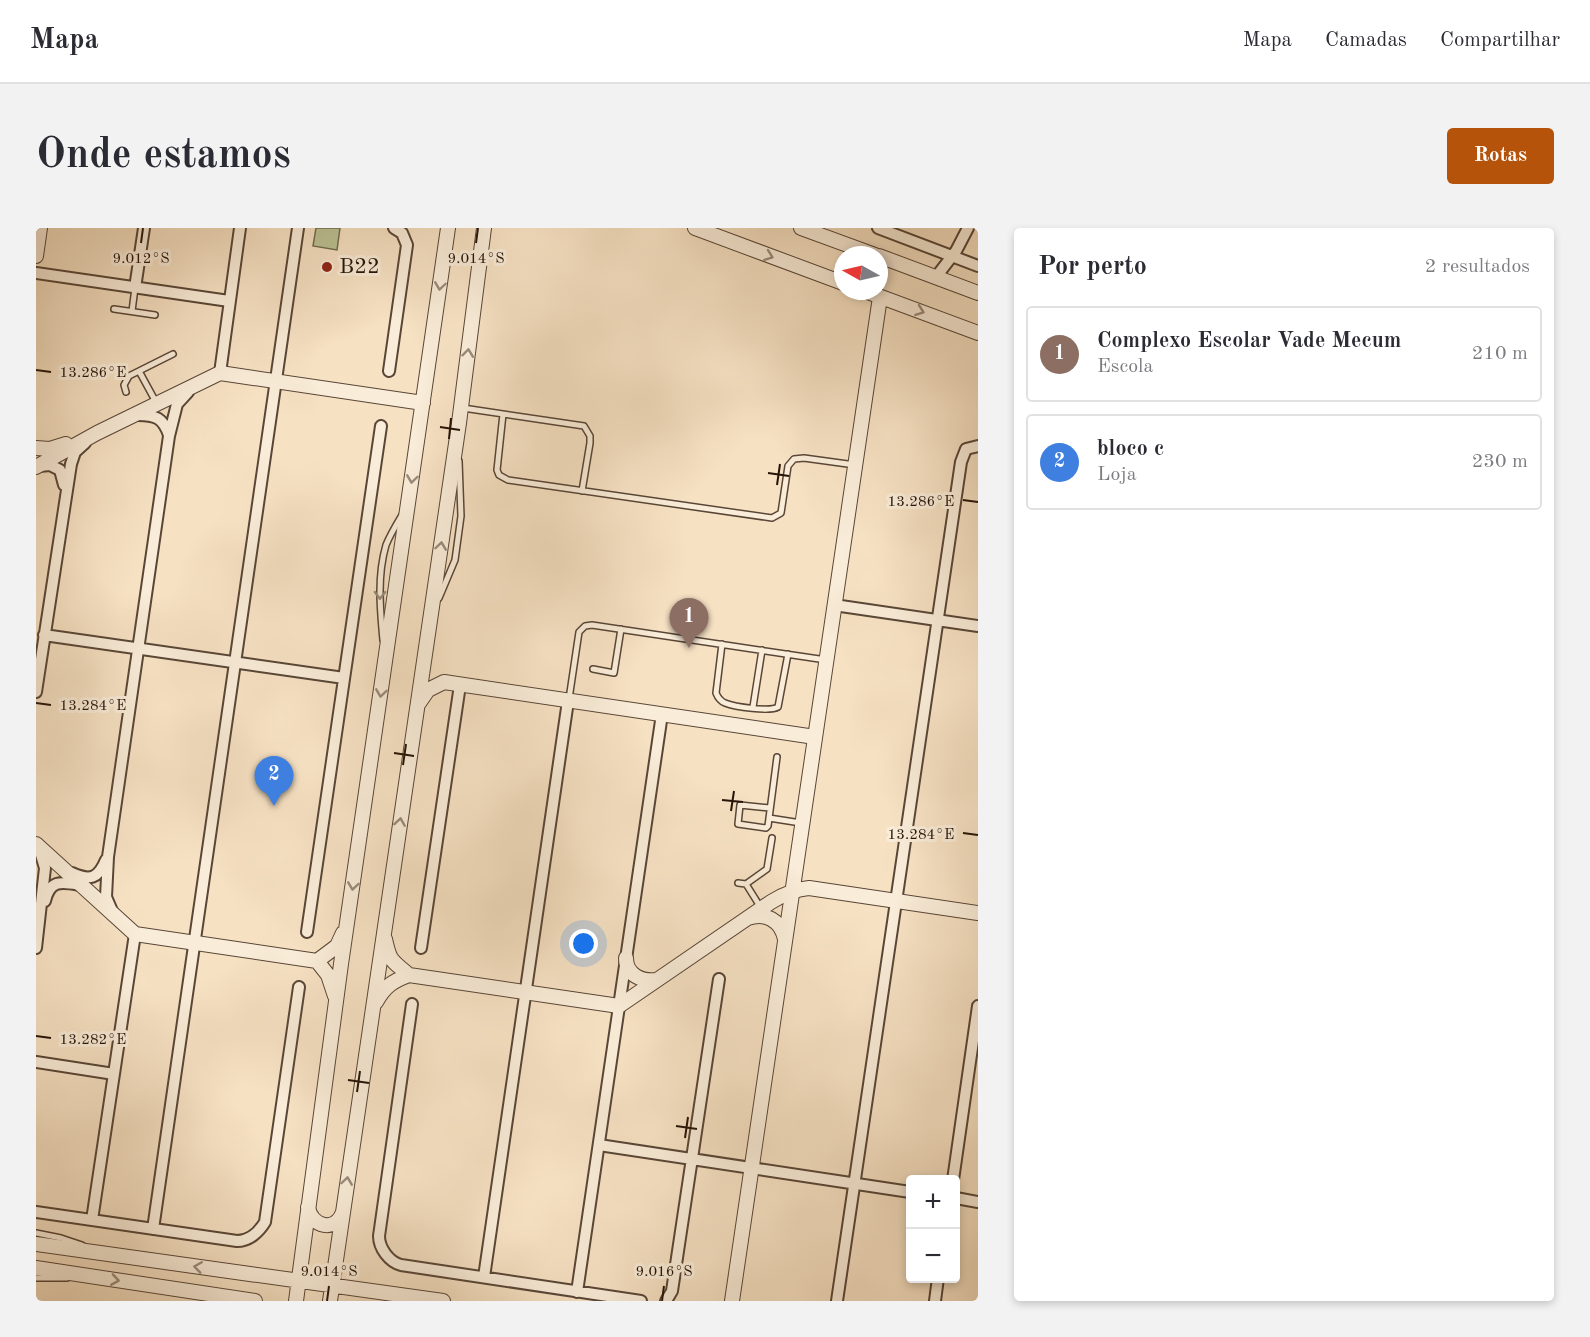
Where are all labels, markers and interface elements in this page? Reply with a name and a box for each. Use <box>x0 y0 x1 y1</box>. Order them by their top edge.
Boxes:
text: Mapa <box>30 27 99 55</box>
text: Mapa <box>1243 30 1292 51</box>
text: Camadas <box>1325 30 1407 51</box>
text: Compartilhar <box>1440 30 1560 51</box>
button: Rotas <box>1447 128 1554 184</box>
text: Onde estamos <box>36 135 291 177</box>
north arrow <box>834 246 888 300</box>
one-way arrow <box>764 248 774 261</box>
text: 9.012°S <box>112 252 170 267</box>
text: 9.014°S <box>447 252 505 267</box>
text: Por perto <box>1038 254 1147 280</box>
place label: B22 <box>339 256 380 278</box>
text: 2 resultados <box>1425 257 1530 277</box>
marker: B22 <box>320 260 334 274</box>
one-way arrow <box>434 281 446 290</box>
one-way arrow <box>914 304 924 317</box>
text: Complexo Escolar Vade Mecum <box>1097 330 1401 352</box>
text: 1 <box>1054 344 1065 364</box>
text: 210 m <box>1472 344 1528 364</box>
one-way arrow <box>461 348 473 357</box>
text: Escola <box>1097 357 1153 377</box>
text: 13.286°E <box>60 366 126 381</box>
text: bloco c <box>1097 438 1164 460</box>
text: 2 <box>1054 452 1065 472</box>
text: 230 m <box>1472 452 1528 472</box>
text: Loja <box>1097 465 1137 485</box>
one-way arrow <box>407 474 419 484</box>
text: 13.286°E <box>888 495 954 510</box>
one-way arrow <box>434 541 446 550</box>
one-way arrow <box>374 590 386 599</box>
pin: 1 <box>670 598 708 648</box>
one-way arrow <box>376 688 388 697</box>
text: 13.284°E <box>60 699 126 714</box>
pin: 2 <box>254 756 294 806</box>
one-way arrow <box>393 817 406 827</box>
text: 13.284°E <box>888 828 954 843</box>
one-way arrow <box>347 881 359 890</box>
your location <box>569 929 598 958</box>
text: 13.282°E <box>60 1033 126 1048</box>
map controls <box>906 1175 960 1283</box>
button: + <box>906 1175 960 1229</box>
one-way arrow <box>341 1176 353 1185</box>
button: − <box>906 1229 960 1283</box>
one-way arrow <box>193 1261 202 1273</box>
text: 9.014°S <box>300 1265 358 1280</box>
text: 9.016°S <box>635 1265 693 1280</box>
one-way arrow <box>110 1273 119 1285</box>

